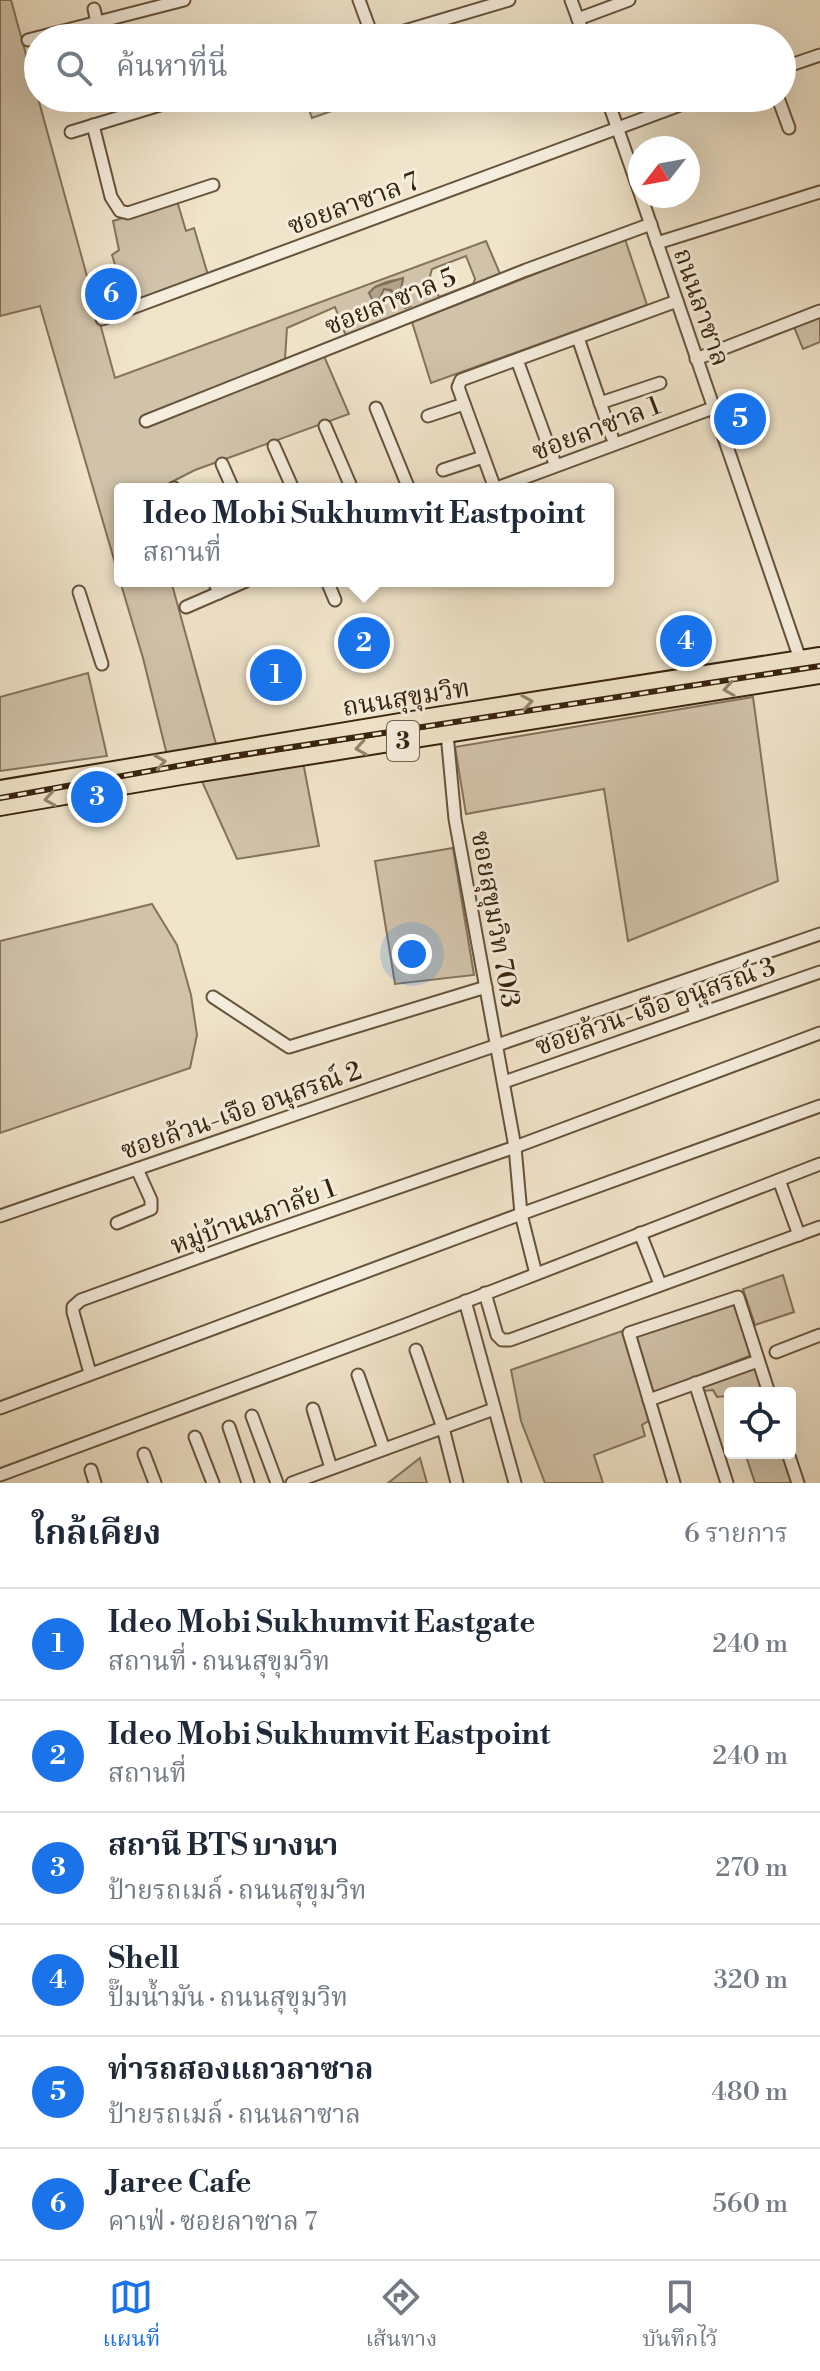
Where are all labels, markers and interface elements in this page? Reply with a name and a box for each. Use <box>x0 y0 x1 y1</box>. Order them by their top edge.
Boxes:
search box <box>24 24 796 112</box>
icon: search <box>52 46 96 90</box>
text: ค้นหาที่นี่ <box>116 48 228 86</box>
north arrow <box>628 136 700 208</box>
street label: ซอยลาซาล 7 <box>283 165 423 242</box>
street label: ถนนลาซาล <box>666 244 736 371</box>
street label: ซอยลาซาล 5 <box>320 261 461 343</box>
pin: 6 <box>85 264 137 324</box>
pin: 5 <box>714 389 766 449</box>
street label: ซอยลาซาล 1 <box>527 390 665 468</box>
popup <box>114 483 614 587</box>
text: Ideo Mobi Sukhumvit Eastpoint <box>143 495 585 533</box>
text: สถานที่ <box>143 537 222 569</box>
pin: 4 <box>660 611 712 671</box>
pin: 2 <box>338 613 390 673</box>
pin: 1 <box>250 645 302 705</box>
street label: ถนนสุขุมวิท <box>340 672 472 725</box>
one-way arrow <box>722 680 736 697</box>
one-way arrow <box>520 694 534 711</box>
road number: 3 <box>387 721 419 761</box>
one-way arrow <box>355 738 368 755</box>
one-way arrow <box>153 755 167 772</box>
pin: 3 <box>71 767 123 827</box>
one-way arrow <box>43 790 56 807</box>
street label: ซอยสุขุมวิท 70/3 <box>463 828 526 1010</box>
your location <box>392 934 432 974</box>
street label: ซอยล้วน-เจือ อนุสรณ์ 3 <box>531 950 780 1064</box>
street label: ซอยล้วน-เจือ อนุสรณ์ 2 <box>116 1054 366 1168</box>
street label: หมู่บ้านนภาลัย 1 <box>166 1172 341 1263</box>
map controls <box>724 1387 796 1459</box>
button: locate <box>724 1387 796 1459</box>
text: ใกล้เคียง <box>32 1513 161 1555</box>
text: 6 รายการ <box>684 1518 788 1550</box>
text: Ideo Mobi Sukhumvit Eastgate <box>108 1604 535 1642</box>
text: 1 <box>52 1628 64 1660</box>
text: 240 m <box>712 1628 788 1660</box>
text: สถานที่ · ถนนสุขุมวิท <box>108 1646 330 1678</box>
text: Ideo Mobi Sukhumvit Eastpoint <box>108 1716 550 1754</box>
text: 2 <box>50 1740 66 1772</box>
text: 240 m <box>712 1740 788 1772</box>
text: สถานที่ <box>108 1758 187 1790</box>
text: สถานี BTS บางนา <box>108 1827 338 1865</box>
text: 3 <box>50 1852 66 1884</box>
text: 270 m <box>715 1852 788 1884</box>
text: ป้ายรถเมล์ · ถนนสุขุมวิท <box>108 1875 366 1907</box>
text: Shell <box>108 1940 180 1978</box>
text: 4 <box>49 1964 67 1996</box>
text: 320 m <box>713 1964 788 1996</box>
text: ปั๊มน้ำมัน · ถนนสุขุมวิท <box>108 1982 348 2014</box>
text: ท่ารถสองแถวลาซาล <box>108 2051 374 2089</box>
text: 5 <box>50 2076 66 2108</box>
text: 480 m <box>711 2076 788 2108</box>
text: ป้ายรถเมล์ · ถนนลาซาล <box>108 2099 361 2131</box>
text: Jaree Cafe <box>108 2164 251 2202</box>
text: 6 <box>50 2188 66 2220</box>
text: 560 m <box>713 2188 788 2220</box>
text: คาเฟ่ · ซอยลาซาล 7 <box>108 2206 317 2238</box>
tab: แผนที่ <box>103 2275 160 2358</box>
tab: เส้นทาง <box>365 2275 437 2358</box>
tab: บันทึกไว้ <box>642 2275 717 2358</box>

